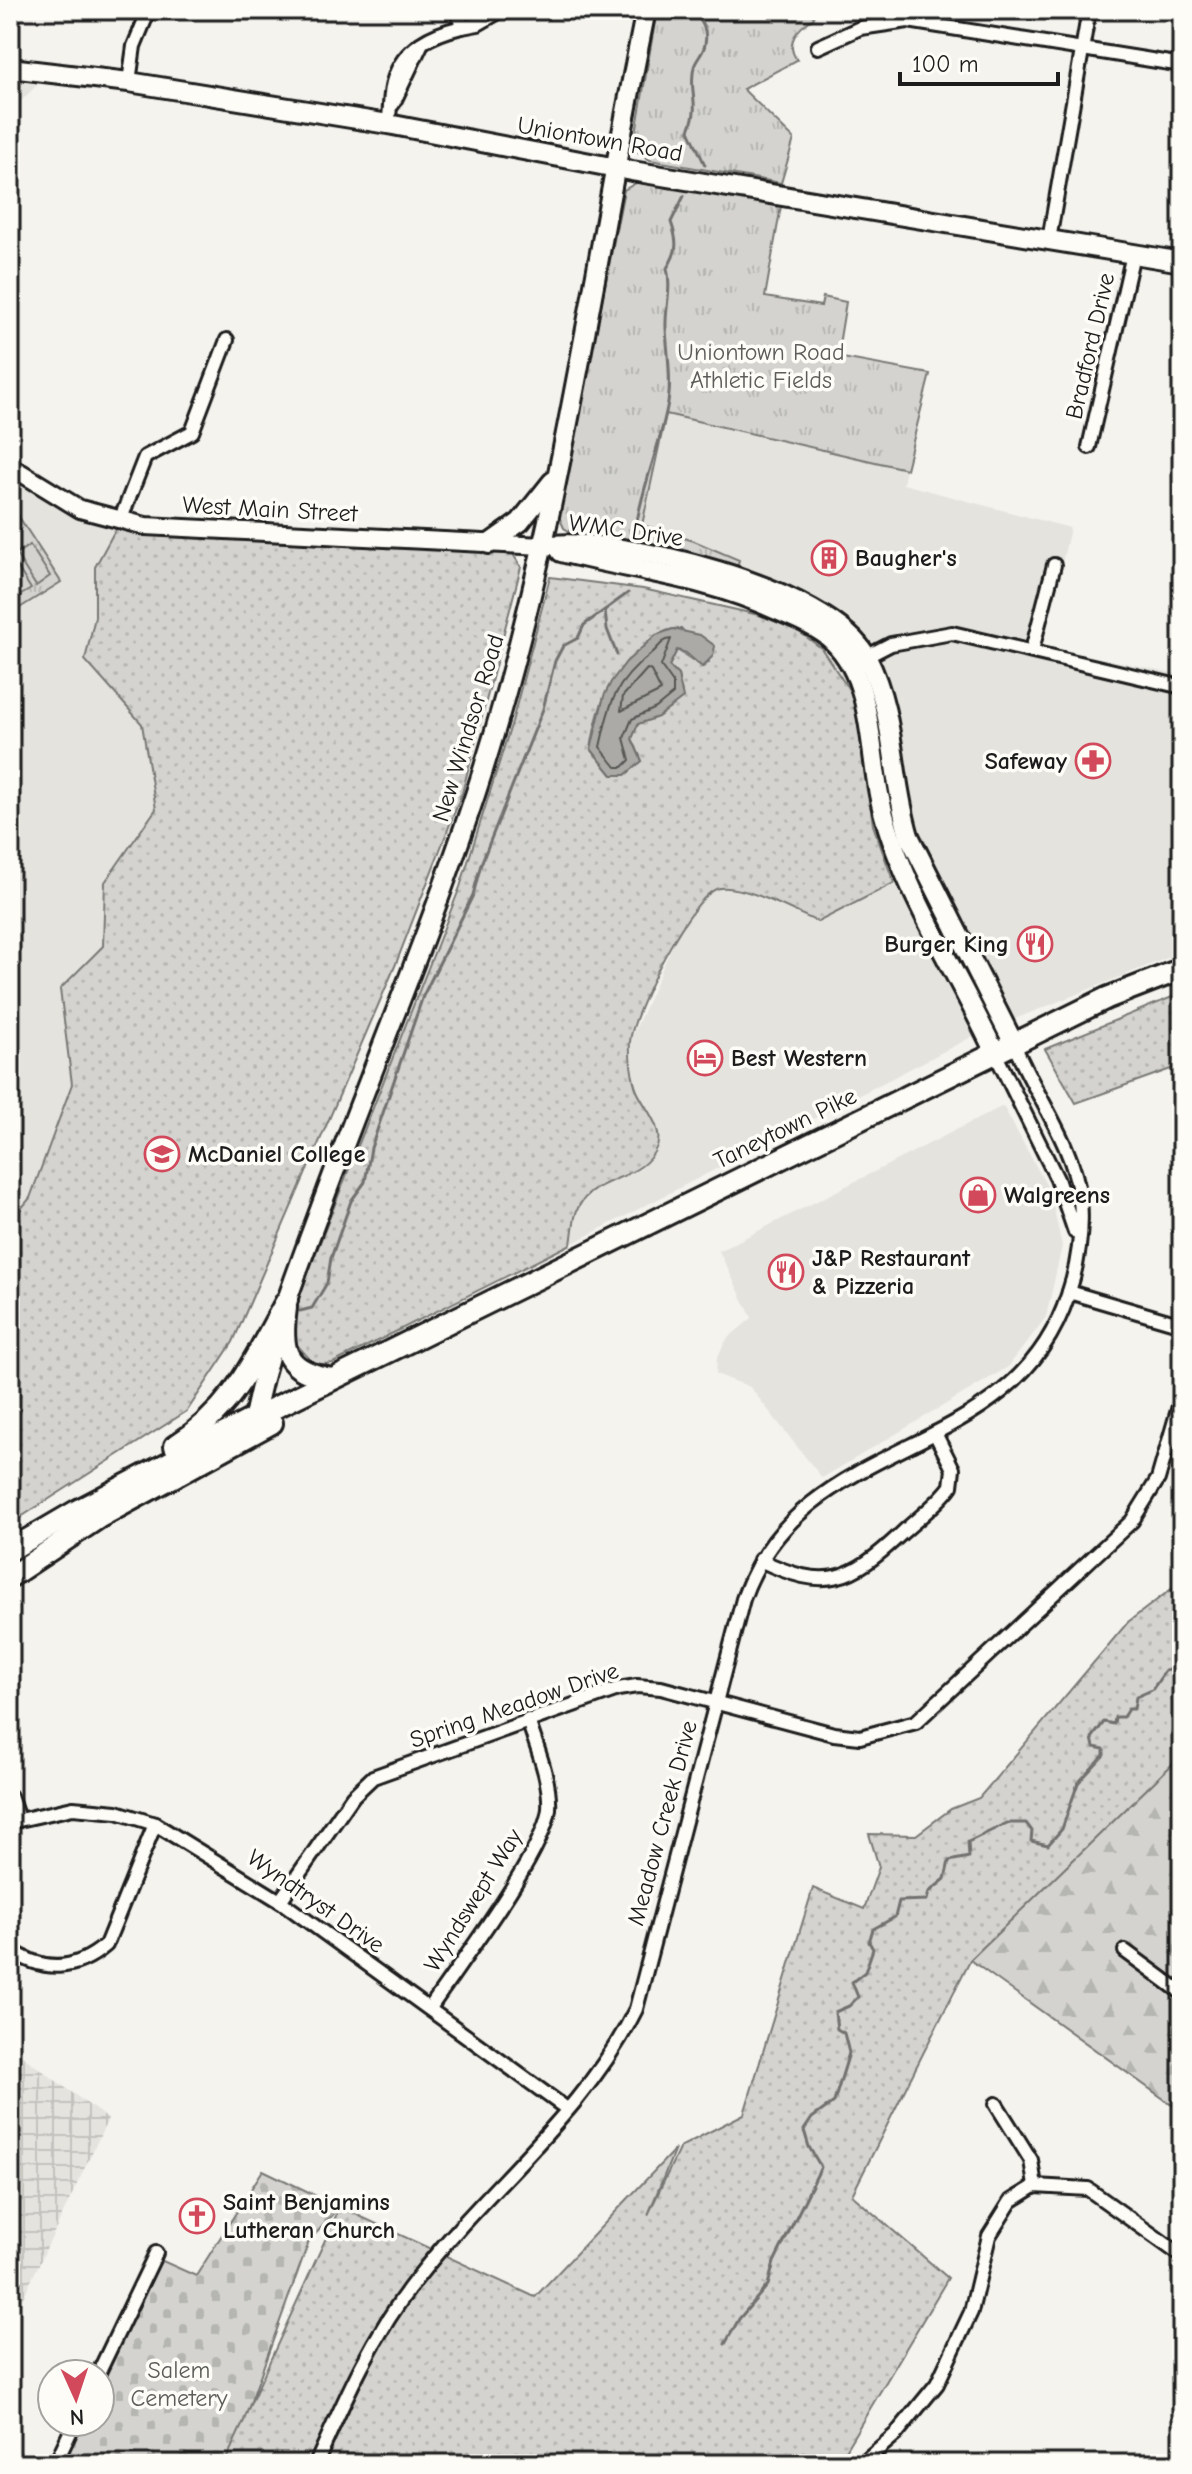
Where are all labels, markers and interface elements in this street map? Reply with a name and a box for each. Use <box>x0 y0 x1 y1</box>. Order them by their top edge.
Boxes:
scale bar <box>900 36 1058 86</box>
text: 100 m <box>912 50 979 78</box>
street label: Uniontown Road <box>515 111 685 167</box>
street label: Bradford Drive <box>1060 270 1120 422</box>
park label: Uniontown Road Athletic Fields <box>677 338 845 394</box>
street label: West Main Street <box>182 490 359 528</box>
street label: WMC Drive <box>567 508 685 552</box>
building icon: Baugher's <box>810 539 848 577</box>
place label: Baugher's <box>855 544 957 572</box>
street label: New Windsor Road <box>426 631 510 825</box>
pharmacy icon: Safeway <box>1074 742 1112 780</box>
place label: Safeway <box>985 747 1067 775</box>
restaurant icon: Burger King <box>1016 925 1054 963</box>
place label: Burger King <box>884 930 1009 958</box>
hotel icon: Best Western <box>686 1039 724 1077</box>
place label: Best Western <box>731 1044 867 1072</box>
street label: Taneytown Pike <box>709 1081 861 1175</box>
school or university icon: McDaniel College <box>143 1135 181 1173</box>
place label: McDaniel College <box>188 1140 366 1168</box>
shop icon: Walgreens <box>959 1176 997 1214</box>
place label: Walgreens <box>1004 1181 1110 1209</box>
place label: J&P Restaurant & Pizzeria <box>812 1244 971 1300</box>
restaurant icon: J&P Restaurant & Pizzeria <box>767 1253 805 1291</box>
street label: Spring Meadow Drive <box>406 1656 622 1754</box>
street label: Meadow Creek Drive <box>621 1717 703 1929</box>
street label: Wyndswept Way <box>418 1823 528 1977</box>
street label: Wyndtryst Drive <box>242 1843 390 1959</box>
place label: Saint Benjamins Lutheran Church <box>223 2188 395 2244</box>
church icon: Saint Benjamins Lutheran Church <box>178 2197 216 2235</box>
park label: Salem Cemetery <box>130 2356 228 2412</box>
north arrow <box>36 2358 116 2438</box>
text: N <box>69 2404 85 2430</box>

